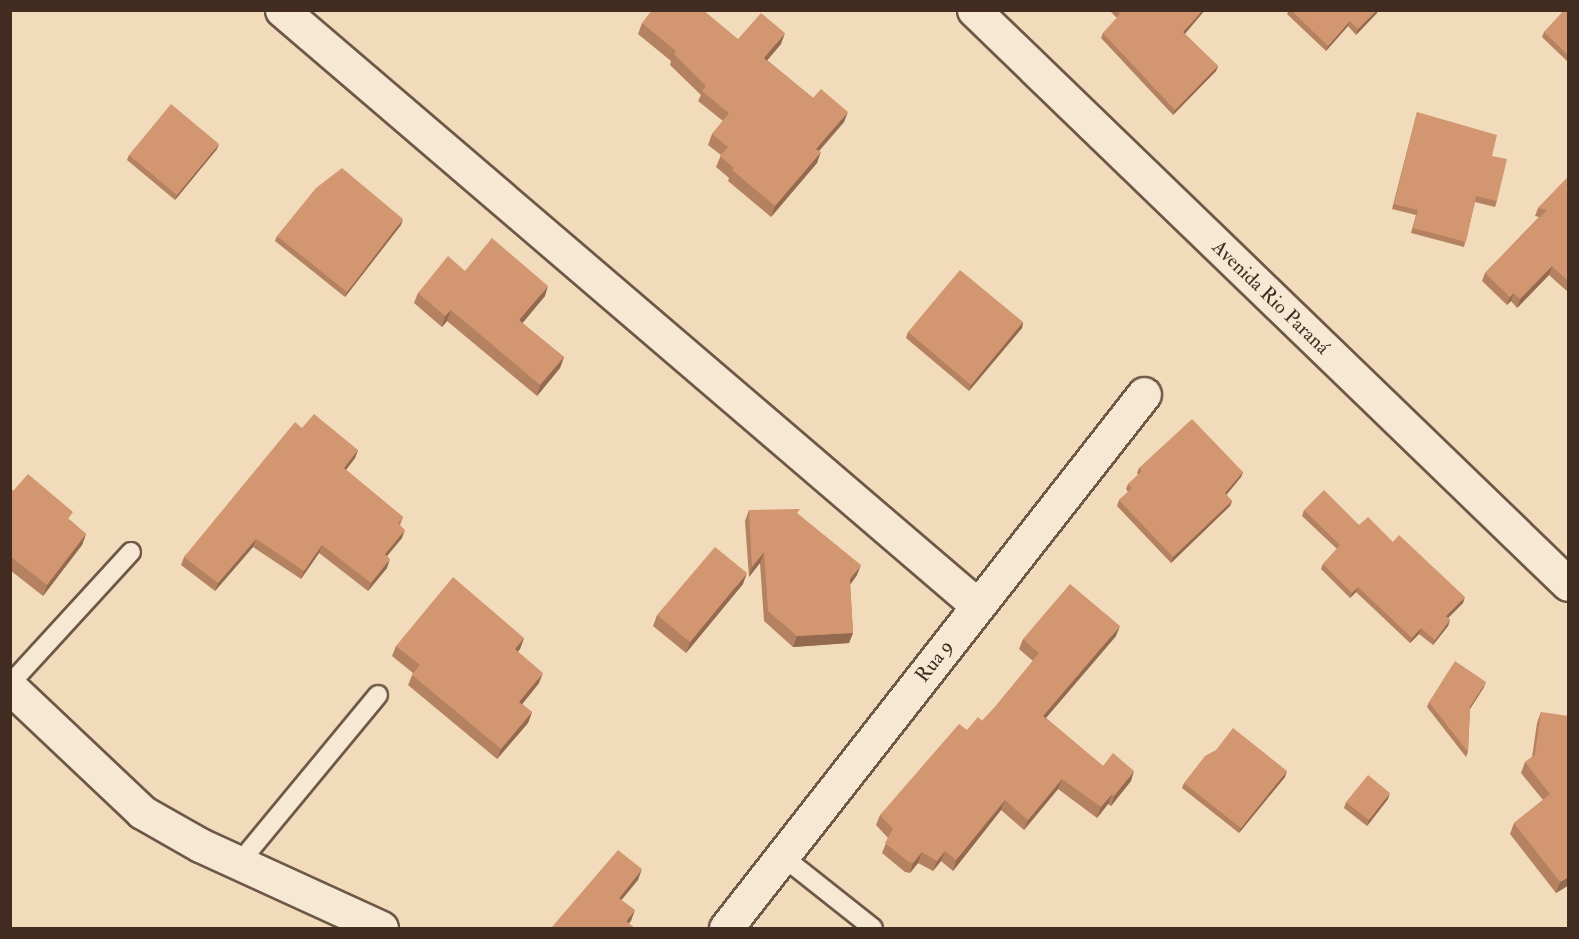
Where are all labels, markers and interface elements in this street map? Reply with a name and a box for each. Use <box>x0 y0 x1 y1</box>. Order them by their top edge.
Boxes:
street label: Avenida Rio Paraná <box>1207 235 1335 359</box>
street label: Rua 9 <box>910 635 958 687</box>

